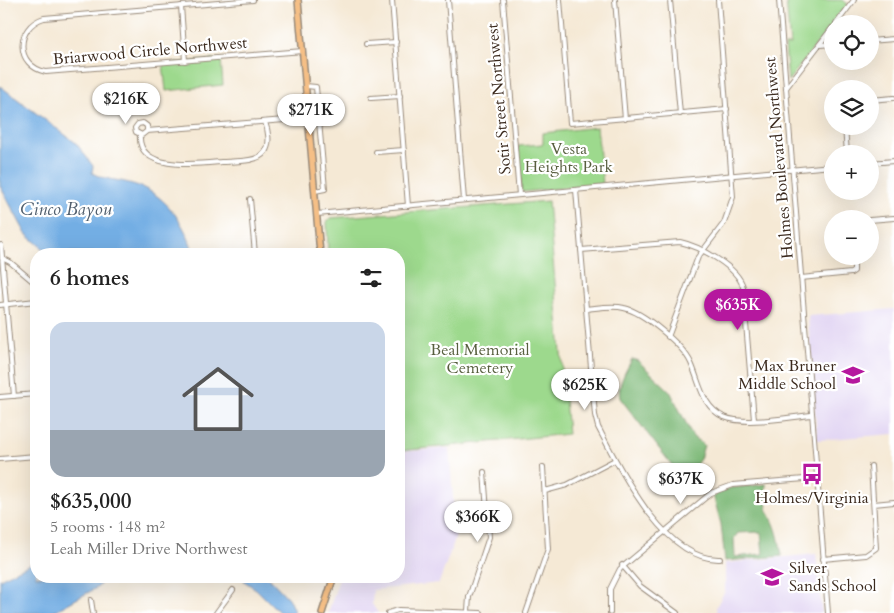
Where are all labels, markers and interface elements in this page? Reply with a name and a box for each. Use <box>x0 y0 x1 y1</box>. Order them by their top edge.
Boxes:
map controls <box>824 15 879 265</box>
button: locate <box>824 15 879 70</box>
street label: Sotir Street Northwest <box>481 23 517 175</box>
street label: Briarwood Circle Northwest <box>52 32 248 70</box>
street label: Holmes Boulevard Northwest <box>759 56 799 260</box>
button: layers <box>824 80 879 135</box>
pin: $216K <box>91 82 161 125</box>
text: $216K <box>103 88 149 110</box>
pin: $271K <box>276 94 346 136</box>
text: $271K <box>288 99 334 121</box>
park label: Vesta Heights Park <box>525 138 614 178</box>
button: + <box>824 145 879 200</box>
water label: Cinco Bayou <box>20 197 112 222</box>
button: − <box>824 210 879 265</box>
text: 6 homes <box>50 264 129 293</box>
icon: filters <box>357 264 385 292</box>
pin: $635K <box>703 288 773 331</box>
text: $635K <box>715 294 761 316</box>
park label: Beal Memorial Cemetery <box>430 339 530 379</box>
icon: home <box>173 354 263 444</box>
place label: Max Bruner Middle School <box>738 355 836 395</box>
school or university icon: Max Bruner Middle School <box>840 362 866 388</box>
pin: $625K <box>550 368 620 411</box>
text: $625K <box>562 374 608 396</box>
bus stop icon: Holmes/Virginia <box>799 461 825 487</box>
pin: $637K <box>646 462 716 505</box>
text: $637K <box>658 468 704 490</box>
text: $635,000 <box>50 487 131 516</box>
place label: Holmes/Virginia <box>755 487 869 509</box>
pin: $366K <box>443 500 513 543</box>
text: $366K <box>455 506 501 528</box>
text: 5 rooms · 148 m² <box>50 516 165 538</box>
text: Leah Miller Drive Northwest <box>50 538 248 560</box>
place label: Silver Sands School <box>789 557 877 597</box>
school or university icon: Silver Sands School <box>759 564 785 590</box>

